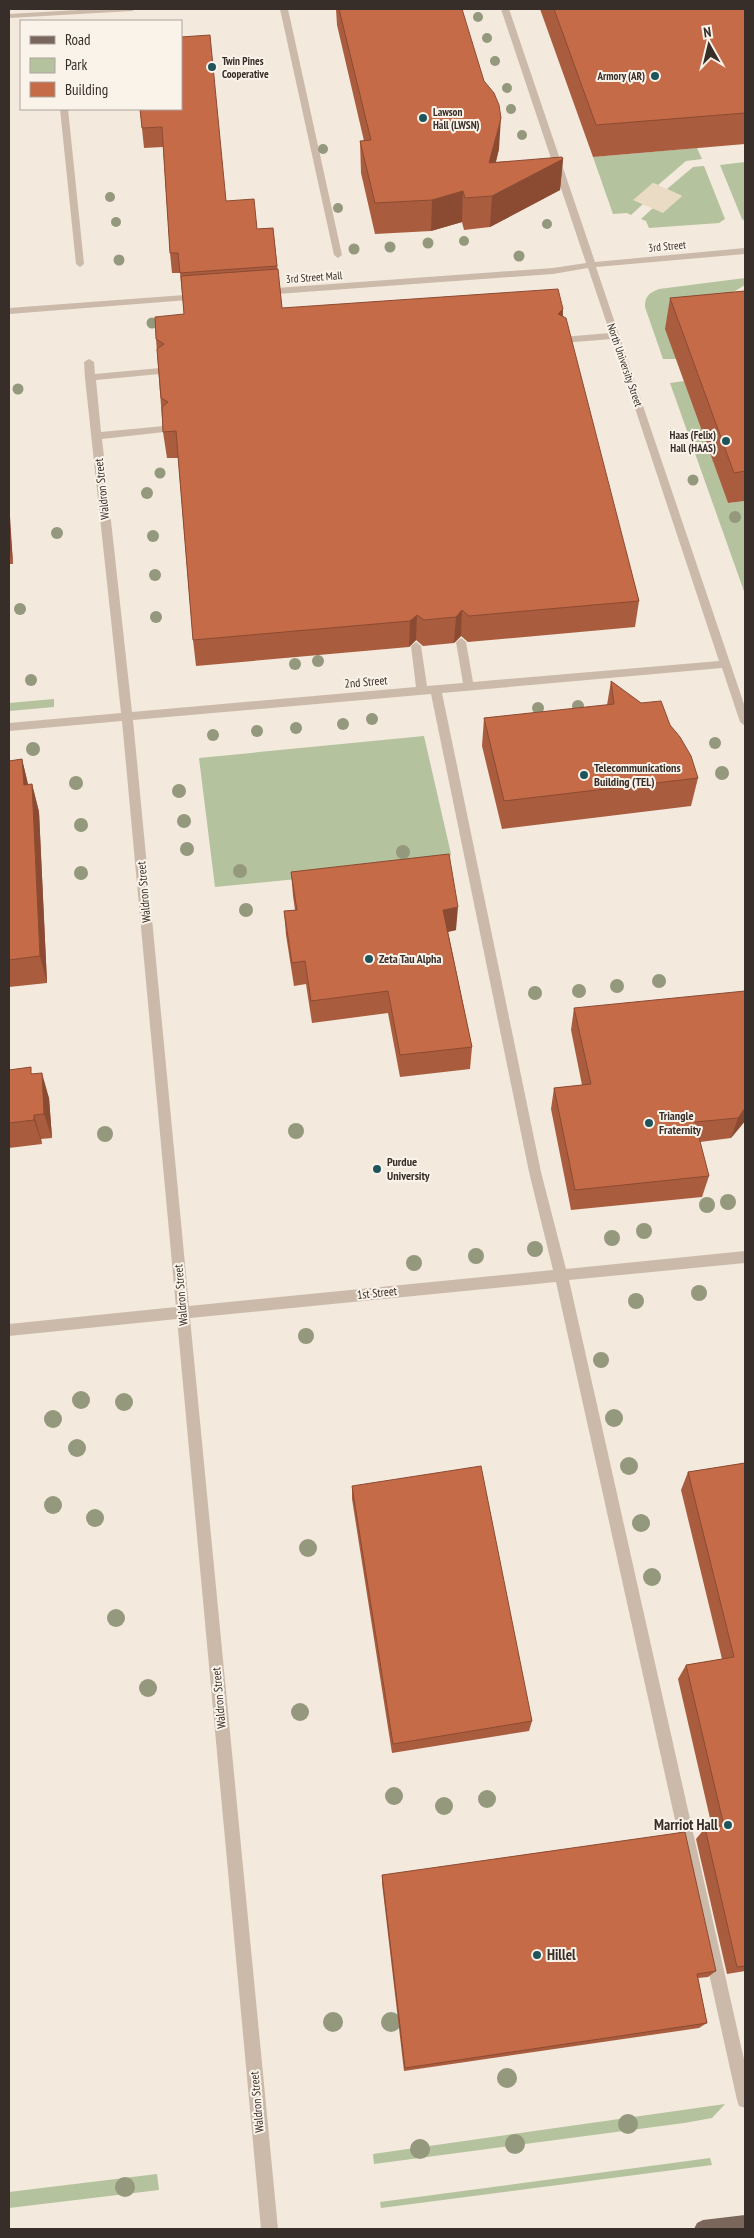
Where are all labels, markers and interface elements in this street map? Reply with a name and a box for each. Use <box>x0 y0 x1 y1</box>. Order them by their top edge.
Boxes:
legend <box>20 20 182 110</box>
north arrow <box>684 20 734 70</box>
text: N <box>702 23 712 42</box>
text: Road <box>65 30 91 49</box>
place label: Twin Pines Cooperative <box>222 54 269 81</box>
text: Park <box>65 55 87 74</box>
marker: Twin Pines Cooperative <box>206 61 218 73</box>
place label: Armory (AR) <box>597 69 645 83</box>
marker: Armory (AR) <box>649 70 661 82</box>
text: Building <box>65 80 108 99</box>
place label: Lawson Hall (LWSN) <box>433 105 480 132</box>
marker: Lawson Hall (LWSN) <box>417 112 429 124</box>
street label: 3rd Street <box>648 237 686 255</box>
street label: 3rd Street Mall <box>285 268 343 286</box>
street label: North University Street <box>604 322 646 408</box>
place label: Haas (Felix) Hall (HAAS) <box>670 428 716 455</box>
marker: Haas (Felix) Hall (HAAS) <box>720 435 732 447</box>
street label: Waldron Street <box>91 457 112 520</box>
street label: 2nd Street <box>344 672 389 691</box>
place label: Telecommunications Building (TEL) <box>594 760 681 789</box>
marker: Telecommunications Building (TEL) <box>578 769 590 781</box>
street label: Waldron Street <box>133 860 154 923</box>
place label: Zeta Tau Alpha <box>379 951 441 966</box>
marker: Zeta Tau Alpha <box>363 953 375 965</box>
place label: Triangle Fraternity <box>659 1108 701 1137</box>
marker: Triangle Fraternity <box>643 1117 655 1129</box>
place label: Purdue University <box>387 1154 430 1183</box>
marker: Purdue University <box>371 1163 383 1175</box>
street label: Waldron Street <box>170 1263 191 1326</box>
street label: 1st Street <box>356 1283 398 1302</box>
street label: Waldron Street <box>208 1666 229 1729</box>
place label: Marriot Hall <box>654 1815 718 1834</box>
marker: Marriot Hall <box>722 1819 734 1831</box>
place label: Hillel <box>547 1945 576 1964</box>
marker: Hillel <box>531 1949 543 1961</box>
street label: Waldron Street <box>246 2070 267 2133</box>

